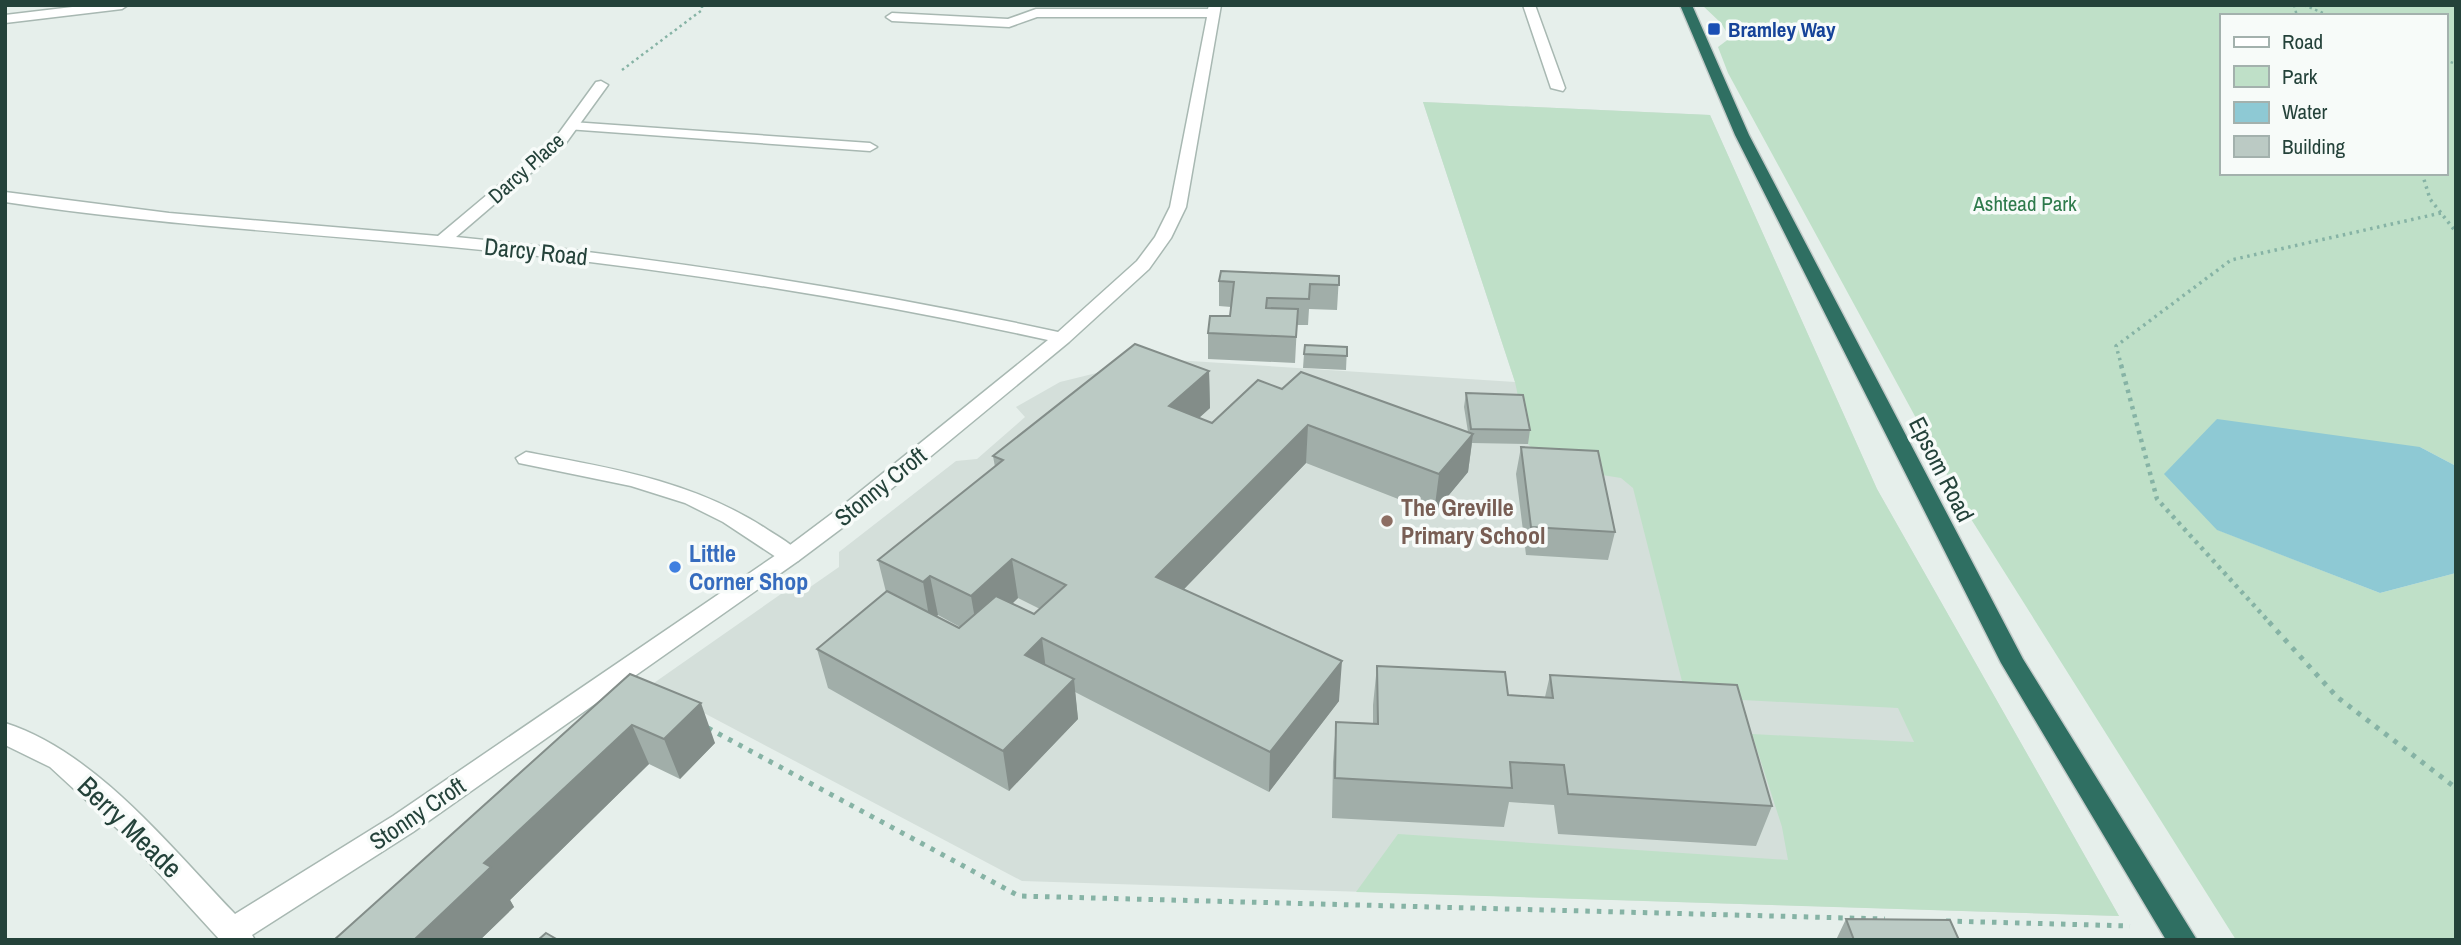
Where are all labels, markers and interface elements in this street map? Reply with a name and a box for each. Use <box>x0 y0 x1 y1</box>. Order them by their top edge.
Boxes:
legend <box>2220 14 2447 175</box>
place label: Bramley Way <box>1728 15 1836 44</box>
marker: Bramley Way <box>1706 21 1722 37</box>
text: Road <box>2282 27 2323 56</box>
text: Park <box>2282 62 2318 91</box>
text: Water <box>2282 97 2328 126</box>
street label: Darcy Place <box>482 126 570 210</box>
text: Building <box>2282 132 2346 161</box>
park label: Ashtead Park <box>1972 189 2077 218</box>
street label: Darcy Road <box>483 230 589 272</box>
street label: Epsom Road <box>1902 411 1982 527</box>
street label: Stonny Croft <box>827 439 933 533</box>
place label: The Greville Primary School <box>1401 491 1545 551</box>
marker: The Greville Primary School <box>1379 513 1395 529</box>
place label: Little Corner Shop <box>689 537 808 597</box>
marker: Little Corner Shop <box>667 559 683 575</box>
street label: Berry Meade <box>70 768 190 886</box>
street label: Stonny Croft <box>363 769 472 857</box>

